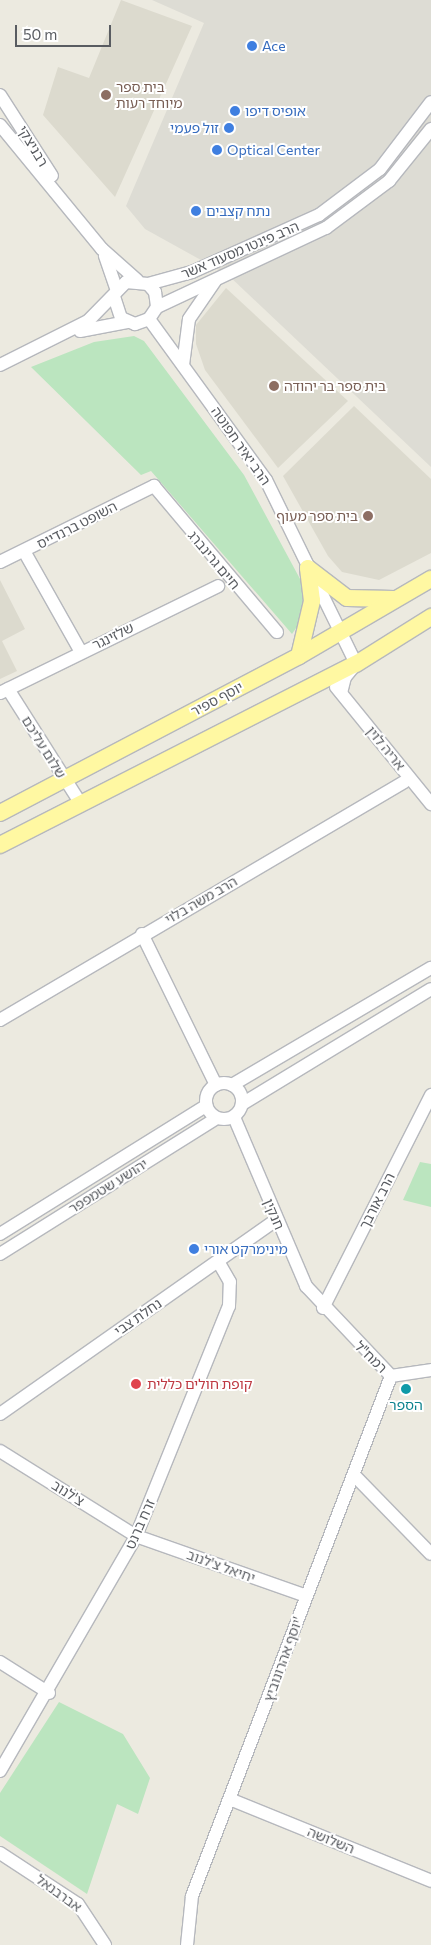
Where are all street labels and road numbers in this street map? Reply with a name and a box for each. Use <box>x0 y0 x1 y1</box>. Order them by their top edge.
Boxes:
street label: רבניצקי <box>14 123 52 169</box>
street label: הרב פינטו מסעוד אשר <box>179 218 301 282</box>
street label: הרב יאיר חפוטה <box>208 403 274 489</box>
street label: השופט ברנדייס <box>34 498 120 552</box>
street label: חיים גרינברג <box>185 527 243 593</box>
street label: שלזינגר <box>89 619 137 653</box>
street label: יוסף ספיר <box>188 678 246 720</box>
street label: שלום עליכם <box>18 713 70 781</box>
street label: אריה לוין <box>363 723 409 773</box>
street label: הרב משה בלוי <box>162 873 240 927</box>
street label: יהושע שטמפפר <box>65 1155 151 1217</box>
street label: הרב אורבך <box>356 1170 398 1232</box>
street label: חנקין <box>260 1196 288 1232</box>
street label: נחלת צבי <box>111 1295 165 1339</box>
street label: רמח"ל <box>351 1338 391 1376</box>
street label: צ'לנוב <box>49 1477 87 1509</box>
street label: זרח ברנט <box>122 1496 158 1552</box>
street label: יחיאל צ'לנוב <box>185 1546 257 1586</box>
street label: יוסף אהרונוביץ' <box>260 1614 306 1704</box>
street label: השלושה <box>305 1823 357 1857</box>
street label: אברבנאל <box>33 1871 85 1915</box>

